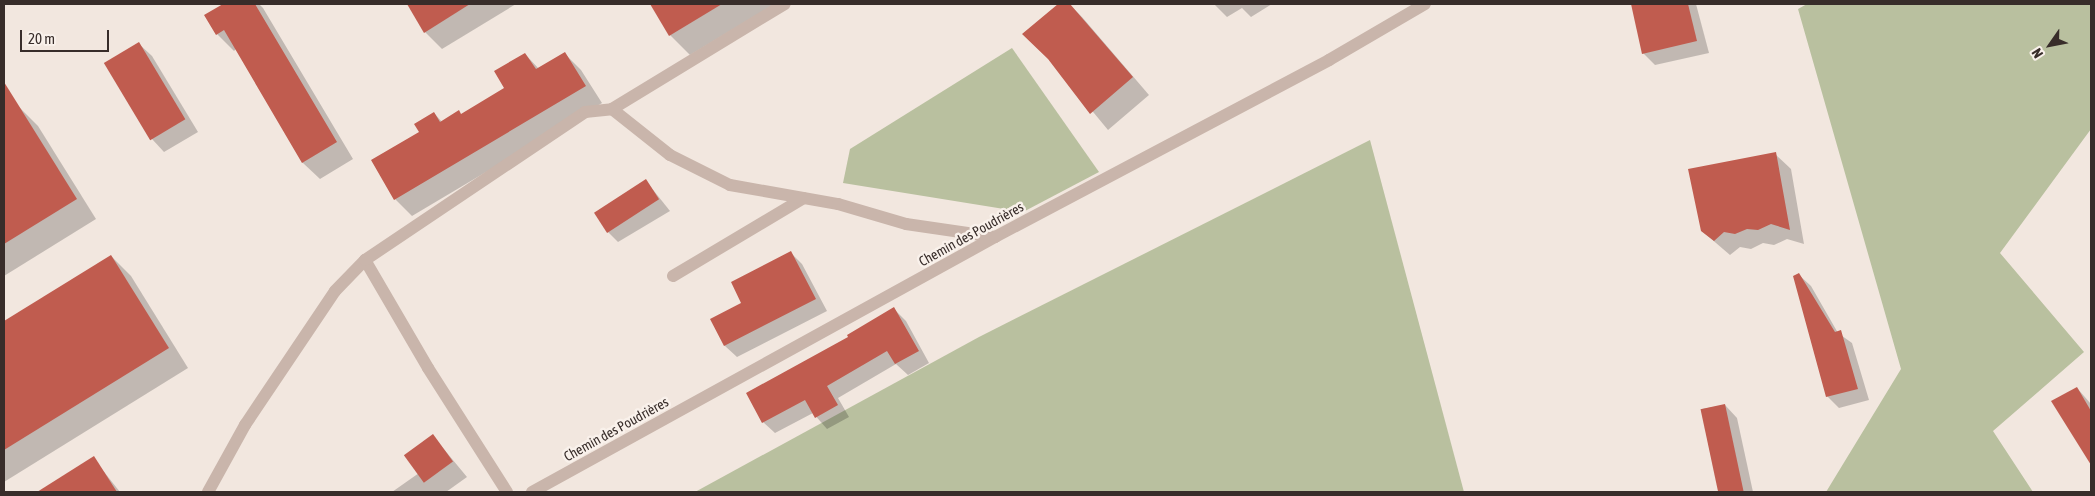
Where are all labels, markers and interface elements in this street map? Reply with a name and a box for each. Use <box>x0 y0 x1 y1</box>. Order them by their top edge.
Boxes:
scale bar <box>22 20 111 52</box>
north arrow <box>2025 20 2075 70</box>
text: 20 m <box>28 30 55 47</box>
text: N <box>2028 45 2046 61</box>
street label: Chemin des Poudrières <box>916 198 1026 270</box>
street label: Chemin des Poudrières <box>561 393 671 465</box>

